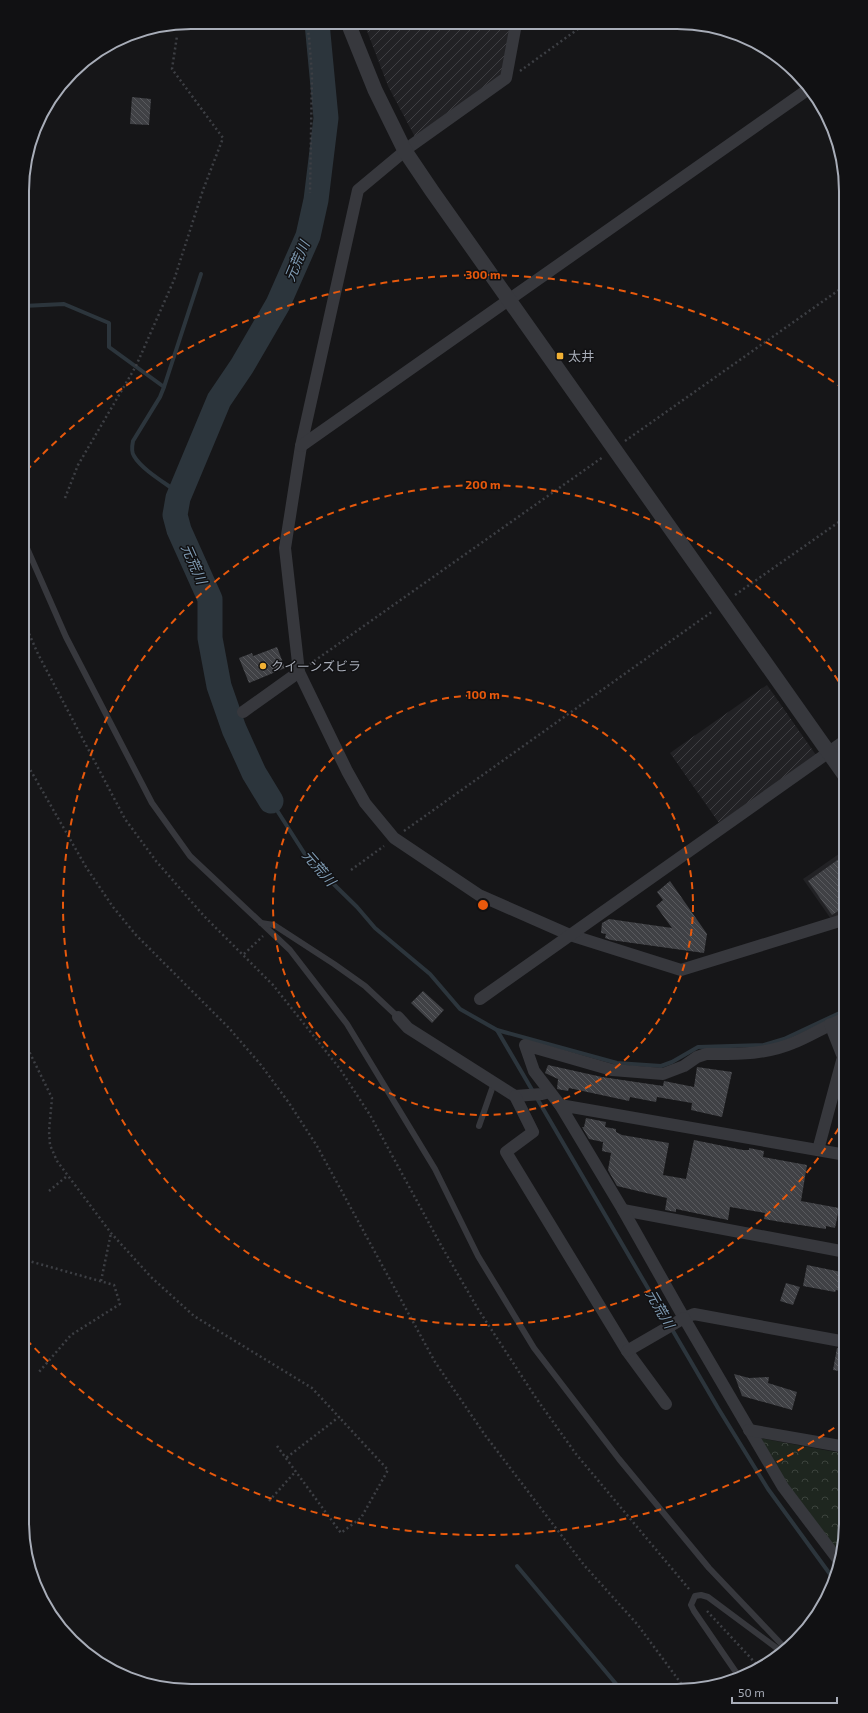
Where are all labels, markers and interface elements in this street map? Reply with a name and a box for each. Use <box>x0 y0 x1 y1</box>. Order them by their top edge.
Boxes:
water label: 元荒川 <box>281 236 313 283</box>
text: 300 m <box>465 267 501 281</box>
place label: 太井 <box>568 348 594 364</box>
marker: 太井 <box>555 351 565 361</box>
text: 200 m <box>465 477 501 491</box>
water label: 元荒川 <box>178 541 212 588</box>
place label: クイーンズビラ <box>271 658 361 674</box>
marker: クイーンズビラ <box>258 661 268 671</box>
text: 100 m <box>466 687 500 701</box>
water label: 元荒川 <box>299 846 341 891</box>
centre of rings <box>476 898 490 912</box>
water label: 元荒川 <box>643 1286 679 1333</box>
scale bar <box>732 1679 837 1705</box>
text: 50 m <box>738 1685 765 1699</box>

